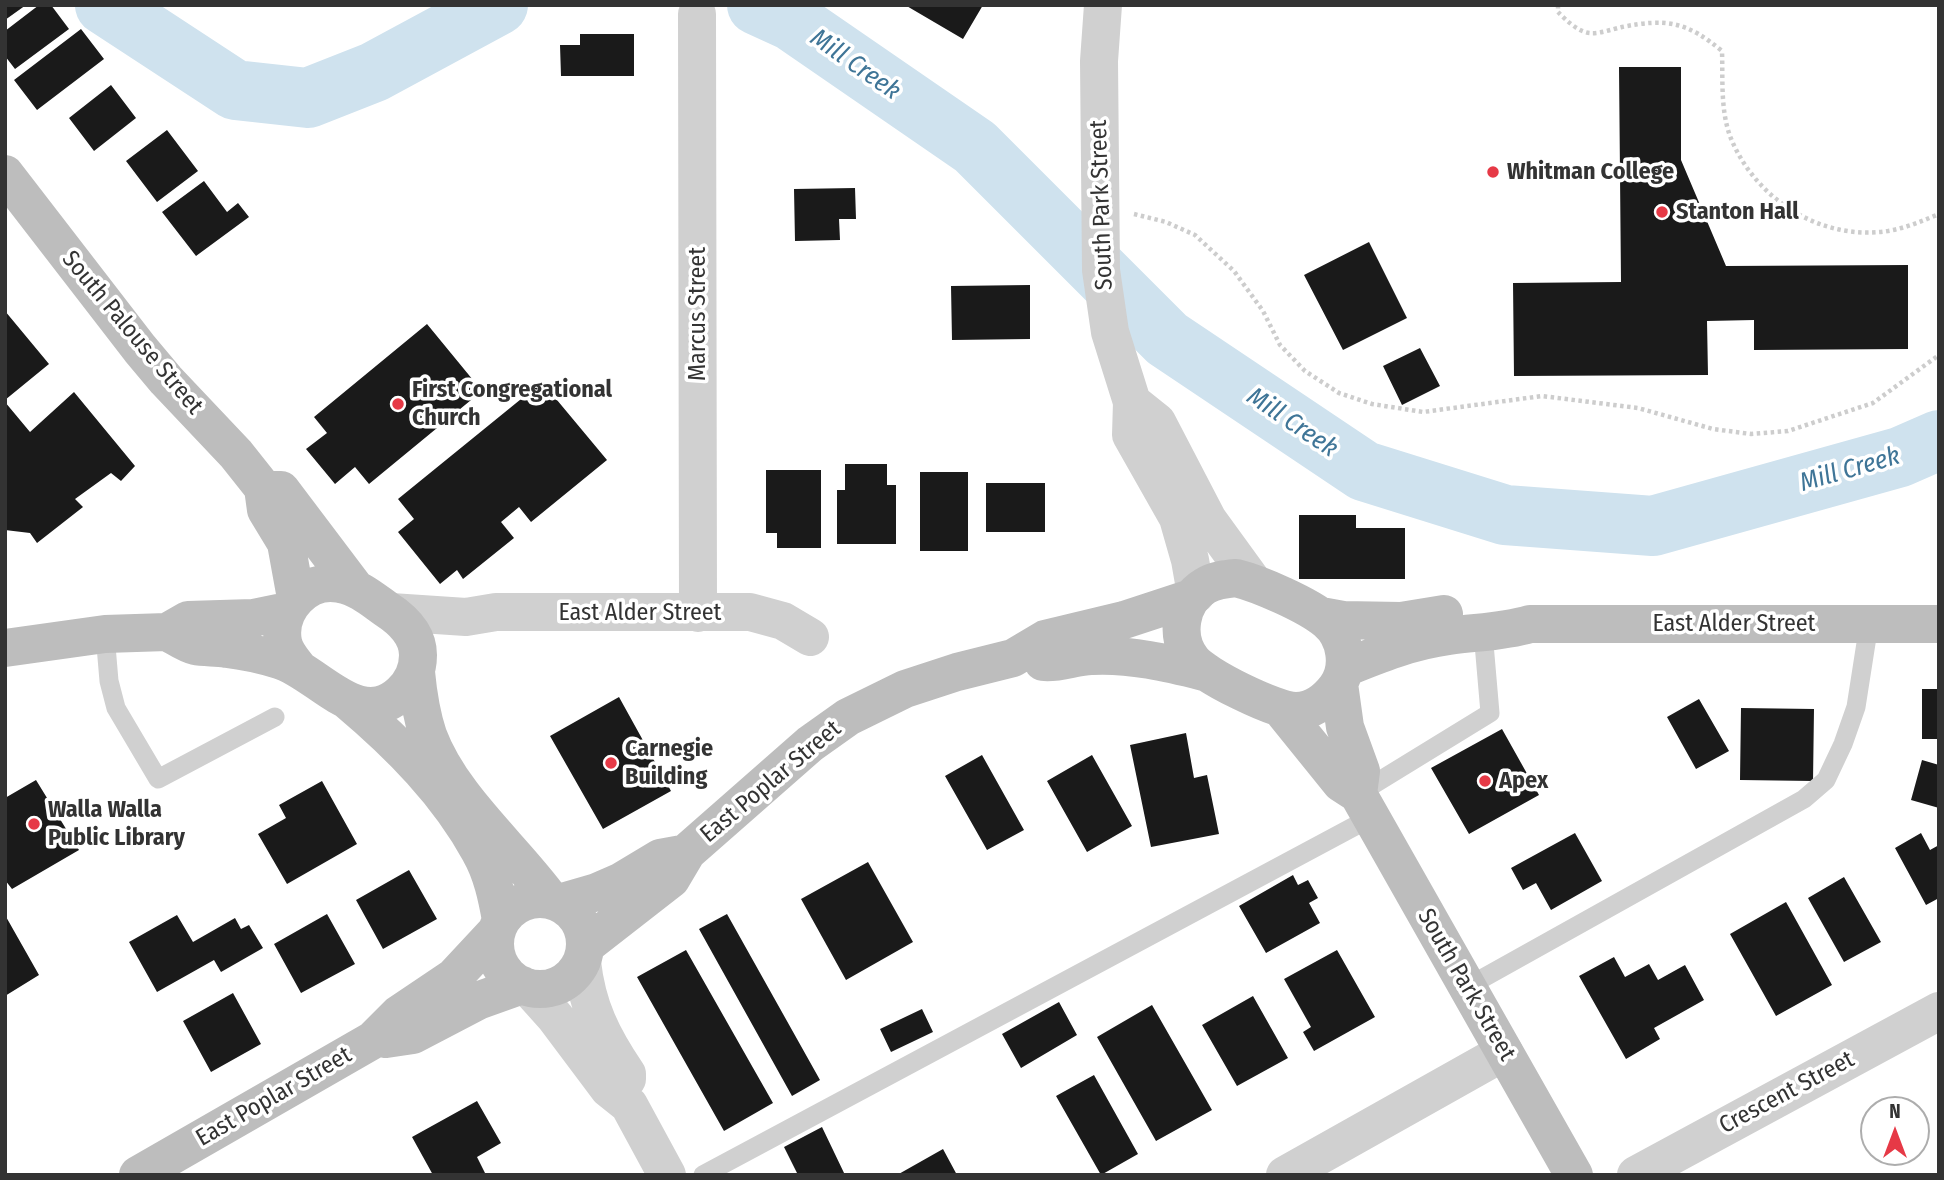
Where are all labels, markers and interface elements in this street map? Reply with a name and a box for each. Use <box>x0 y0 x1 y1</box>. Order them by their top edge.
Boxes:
water label: Mill Creek <box>804 23 906 107</box>
street label: South Park Street <box>1085 119 1119 291</box>
place label: Whitman College <box>1507 158 1674 186</box>
marker: Whitman College <box>1485 164 1501 180</box>
place label: Stanton Hall <box>1676 198 1799 226</box>
marker: Stanton Hall <box>1654 204 1670 220</box>
street label: South Palouse Street <box>55 246 209 420</box>
street label: Marcus Street <box>684 247 712 381</box>
place label: First Congregational Church <box>412 376 612 432</box>
water label: Mill Creek <box>1241 381 1343 465</box>
marker: First Congregational Church <box>390 396 406 412</box>
water label: Mill Creek <box>1796 441 1904 499</box>
street label: East Alder Street <box>559 599 721 627</box>
street label: East Alder Street <box>1653 610 1815 638</box>
street label: East Poplar Street <box>695 715 847 849</box>
place label: Carnegie Building <box>625 735 713 791</box>
marker: Carnegie Building <box>603 755 619 771</box>
place label: Apex <box>1499 767 1548 795</box>
marker: Apex <box>1477 773 1493 789</box>
place label: Walla Walla Public Library <box>48 796 185 852</box>
marker: Walla Walla Public Library <box>26 816 42 832</box>
street label: South Park Street <box>1411 904 1521 1066</box>
street label: East Poplar Street <box>191 1041 357 1153</box>
street label: Crescent Street <box>1715 1045 1859 1141</box>
north arrow <box>1860 1096 1930 1166</box>
text: N <box>1889 1100 1901 1123</box>

